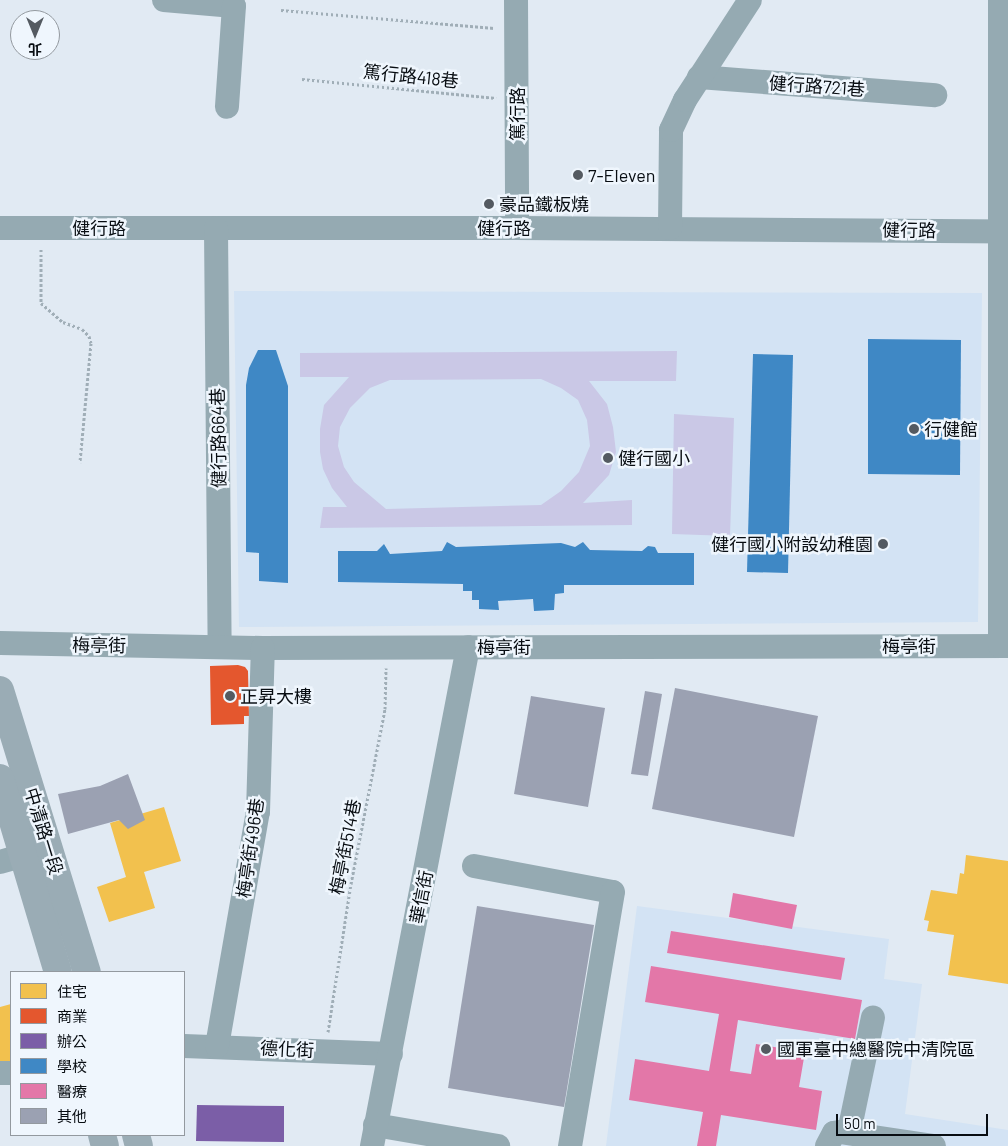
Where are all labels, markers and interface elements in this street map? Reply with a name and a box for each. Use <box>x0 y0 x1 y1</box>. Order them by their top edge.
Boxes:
north arrow <box>10 10 60 60</box>
text: 北 <box>28 41 42 58</box>
street label: 篤行路418巷 <box>362 60 460 92</box>
street label: 健行路721巷 <box>768 72 866 100</box>
street label: 篤行路 <box>506 87 528 141</box>
place label: 7-Eleven <box>588 164 656 186</box>
marker: 7-Eleven <box>572 169 584 181</box>
place label: 豪品鐵板燒 <box>499 193 589 215</box>
marker: 豪品鐵板燒 <box>483 198 495 210</box>
street label: 健行路 <box>72 217 126 239</box>
street label: 健行路 <box>477 217 531 239</box>
street label: 健行路 <box>882 219 936 241</box>
street label: 健行路664巷 <box>206 388 230 488</box>
place label: 行健館 <box>924 418 978 440</box>
marker: 行健館 <box>908 423 920 435</box>
place label: 健行國小 <box>618 447 690 469</box>
marker: 健行國小 <box>602 452 614 464</box>
place label: 健行國小附設幼稚園 <box>711 533 873 555</box>
marker: 健行國小附設幼稚園 <box>877 538 889 550</box>
street label: 梅亭街 <box>72 634 126 656</box>
street label: 梅亭街 <box>882 635 936 657</box>
street label: 梅亭街 <box>477 636 531 658</box>
place label: 正昇大樓 <box>240 685 312 707</box>
marker: 正昇大樓 <box>224 690 236 702</box>
street label: 中清路一段 <box>21 785 67 877</box>
street label: 梅亭街496巷 <box>232 797 268 899</box>
street label: 梅亭街514巷 <box>325 797 365 897</box>
street label: 華信街 <box>405 868 437 926</box>
legend <box>10 971 185 1136</box>
text: 住宅 <box>57 982 87 1000</box>
text: 商業 <box>57 1007 87 1025</box>
text: 辦公 <box>57 1032 87 1050</box>
street label: 德化街 <box>259 1037 315 1061</box>
place label: 國軍臺中總醫院中清院區 <box>777 1038 975 1060</box>
marker: 國軍臺中總醫院中清院區 <box>759 1042 773 1056</box>
text: 學校 <box>57 1057 87 1075</box>
text: 醫療 <box>57 1082 87 1100</box>
scale bar <box>838 1104 990 1136</box>
text: 其他 <box>57 1107 87 1125</box>
text: 50 m <box>844 1114 876 1132</box>

